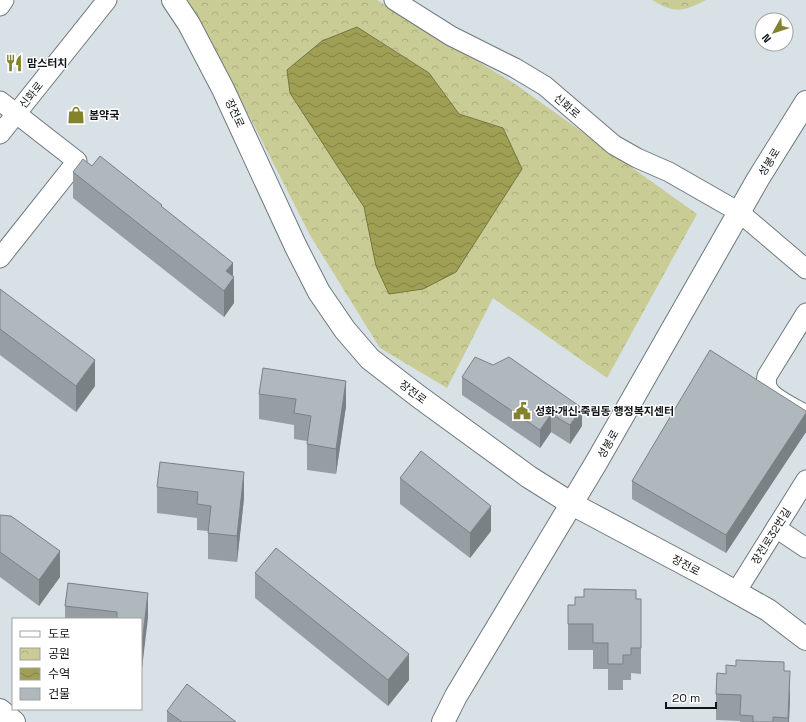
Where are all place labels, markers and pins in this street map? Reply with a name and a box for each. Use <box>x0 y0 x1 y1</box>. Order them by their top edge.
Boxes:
restaurant icon: 맘스터치 <box>4 53 24 73</box>
place label: 맘스터치 <box>27 56 67 70</box>
shop icon: 봄약국 <box>66 105 86 125</box>
place label: 봄약국 <box>89 108 119 122</box>
public building icon: 성화·개신·죽림동 행정복지센터 <box>512 401 532 421</box>
place label: 성화·개신·죽림동 행정복지센터 <box>535 404 674 418</box>

